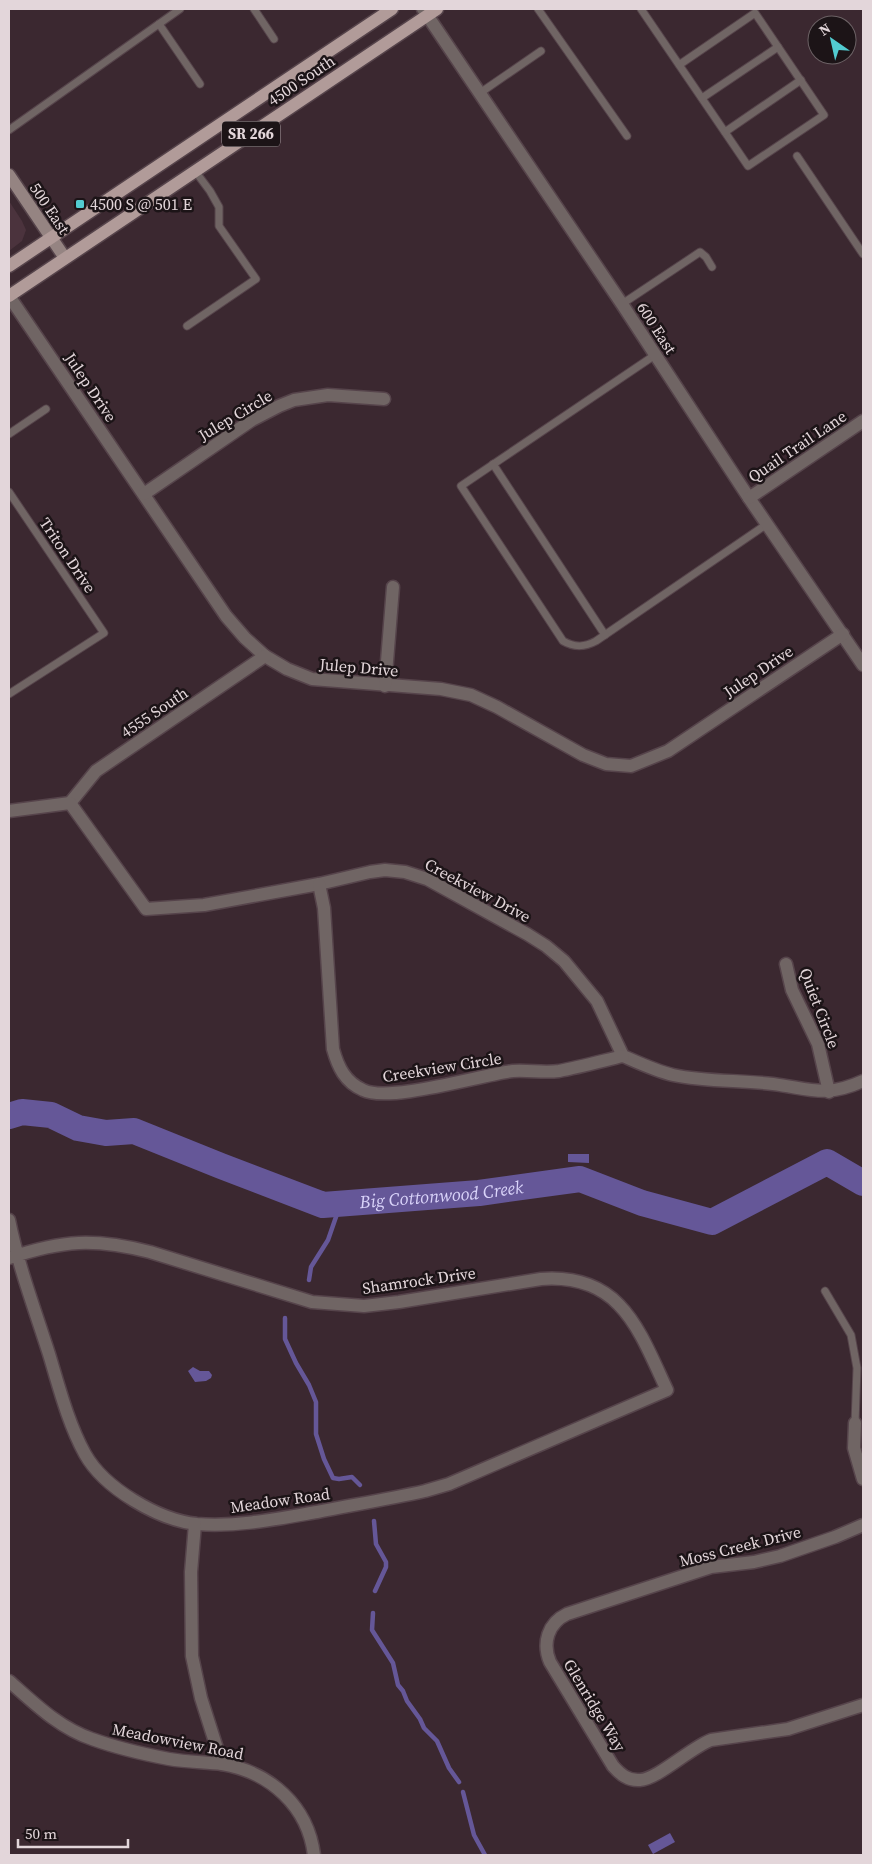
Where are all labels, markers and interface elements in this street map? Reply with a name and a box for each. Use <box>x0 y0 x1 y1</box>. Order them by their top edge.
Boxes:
north arrow <box>807 15 857 65</box>
text: N <box>815 18 835 40</box>
street label: 4500 South <box>263 49 339 111</box>
road number: SR 266 <box>222 122 280 146</box>
street label: 500 East <box>25 178 76 239</box>
place label: 4500 S @ 501 E <box>90 193 192 215</box>
marker: 4500 S @ 501 E <box>74 198 86 210</box>
street label: 600 East <box>632 298 682 359</box>
street label: Julep Drive <box>59 347 122 426</box>
street label: Julep Circle <box>193 384 276 446</box>
street label: Quail Trail Lane <box>743 405 851 487</box>
street label: Triton Drive <box>35 513 101 597</box>
street label: Julep Drive <box>718 640 797 703</box>
street label: Julep Drive <box>318 653 399 681</box>
street label: 4555 South <box>116 681 192 743</box>
street label: Creekview Drive <box>421 853 535 927</box>
street label: Quiet Circle <box>795 965 845 1051</box>
street label: Creekview Circle <box>381 1047 503 1087</box>
water label: Big Cottonwood Creek <box>358 1174 525 1214</box>
street label: Shamrock Drive <box>361 1261 477 1299</box>
street label: Meadow Road <box>229 1482 331 1518</box>
street label: Moss Creek Drive <box>677 1520 803 1572</box>
street label: Glenridge Way <box>559 1655 632 1756</box>
street label: Meadowview Road <box>110 1717 246 1765</box>
scale bar <box>18 1816 128 1848</box>
text: 50 m <box>25 1823 57 1844</box>

